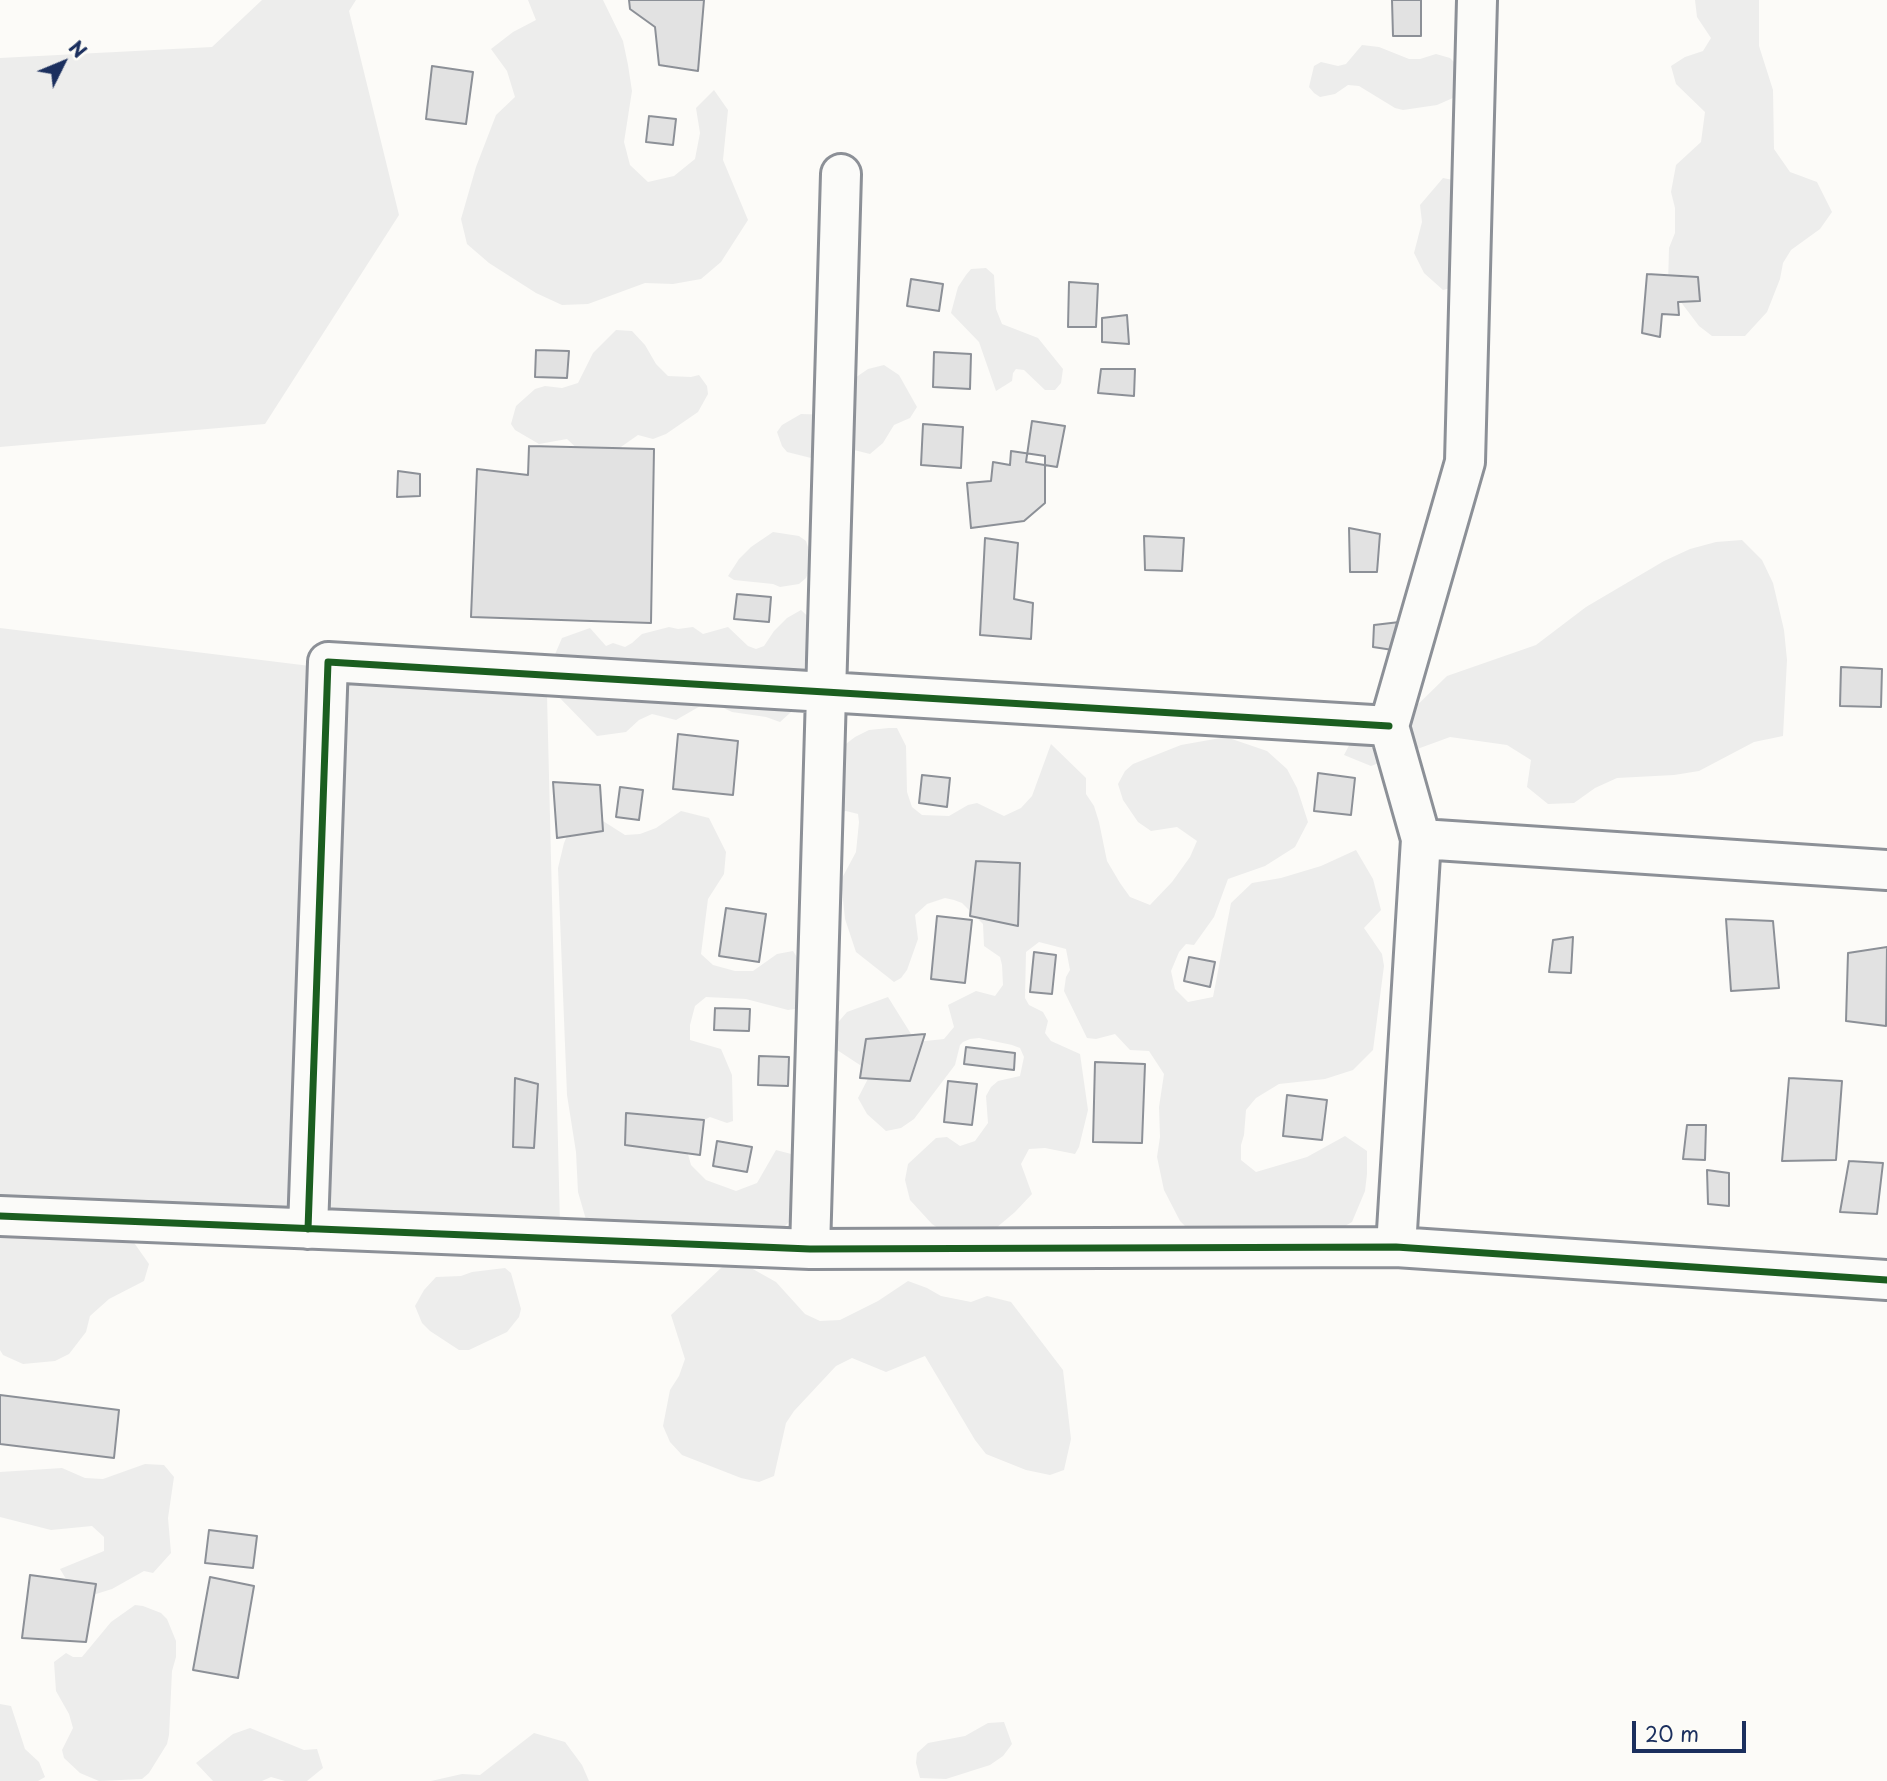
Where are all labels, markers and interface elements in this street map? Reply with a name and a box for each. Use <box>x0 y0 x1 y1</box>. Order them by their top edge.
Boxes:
north arrow <box>28 28 98 98</box>
text: N <box>63 34 94 64</box>
scale bar <box>1635 1708 1749 1752</box>
text: 20 m <box>1645 1717 1699 1749</box>

